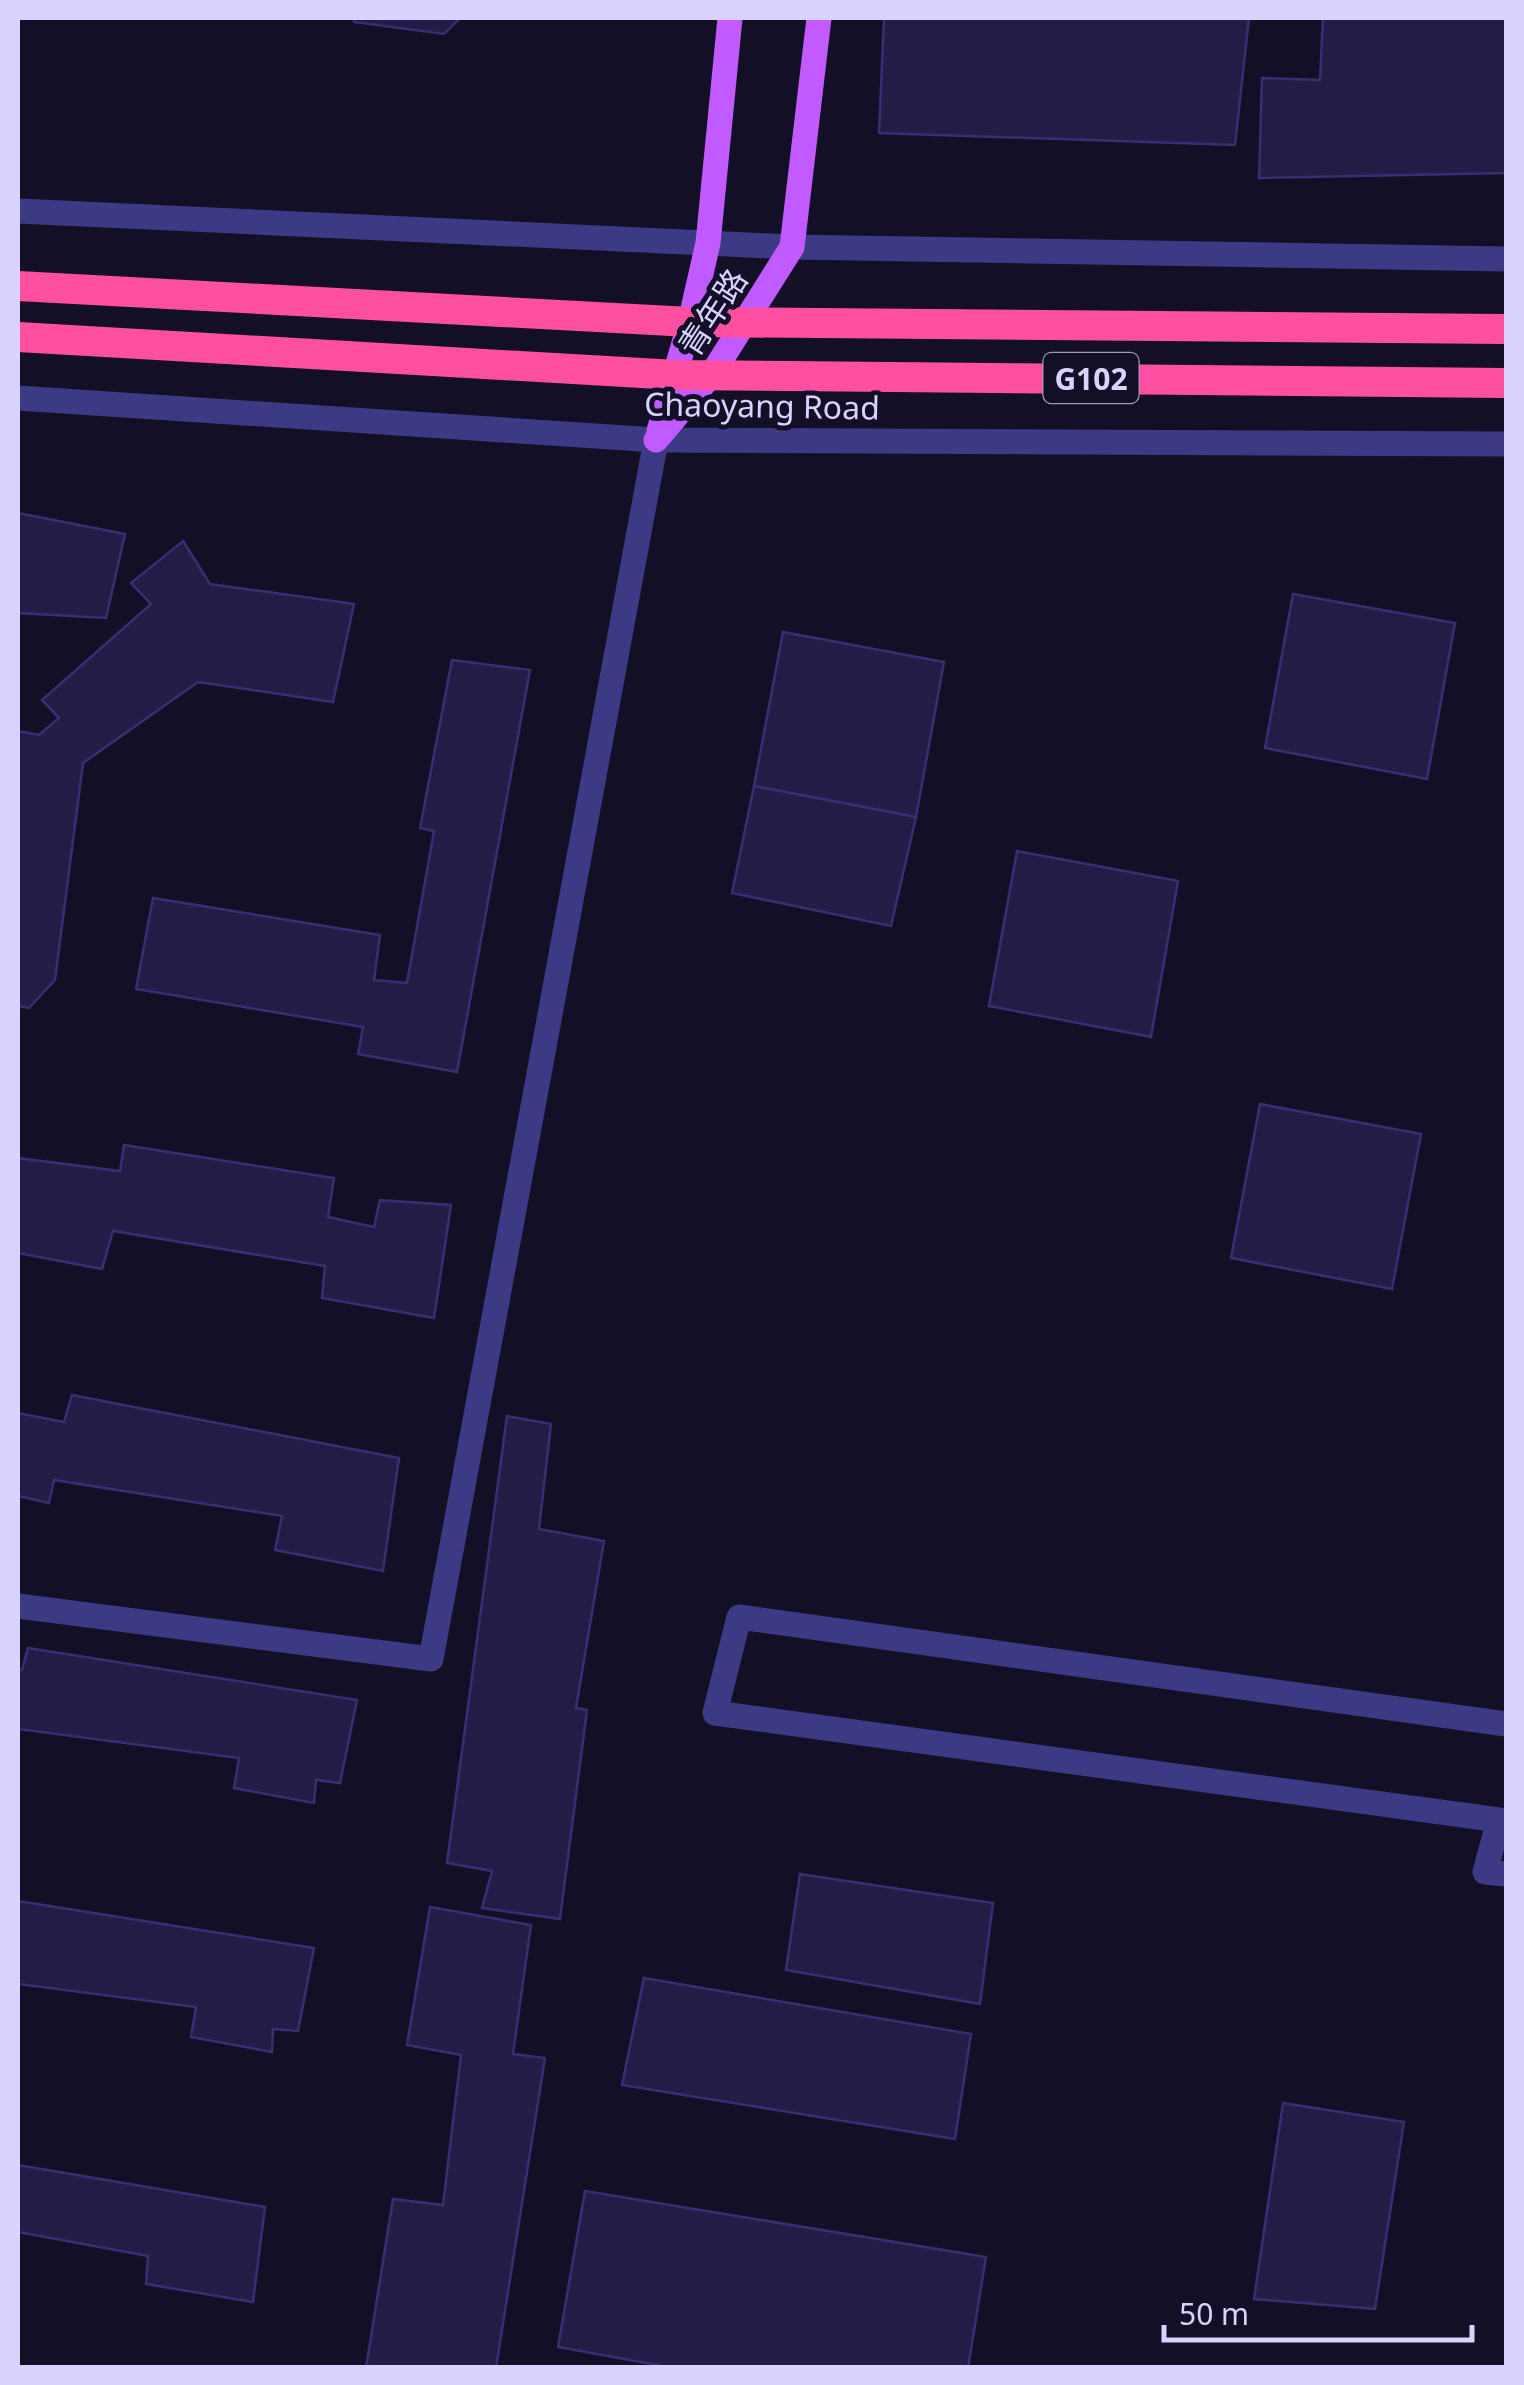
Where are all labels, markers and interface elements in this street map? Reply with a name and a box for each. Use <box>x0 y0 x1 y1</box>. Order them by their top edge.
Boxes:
street label: 青年路 <box>668 260 756 364</box>
road number: G102 <box>1044 353 1138 403</box>
street label: Chaoyang Road <box>644 381 880 429</box>
scale bar <box>1164 2280 1472 2342</box>
text: 50 m <box>1179 2293 1249 2334</box>

